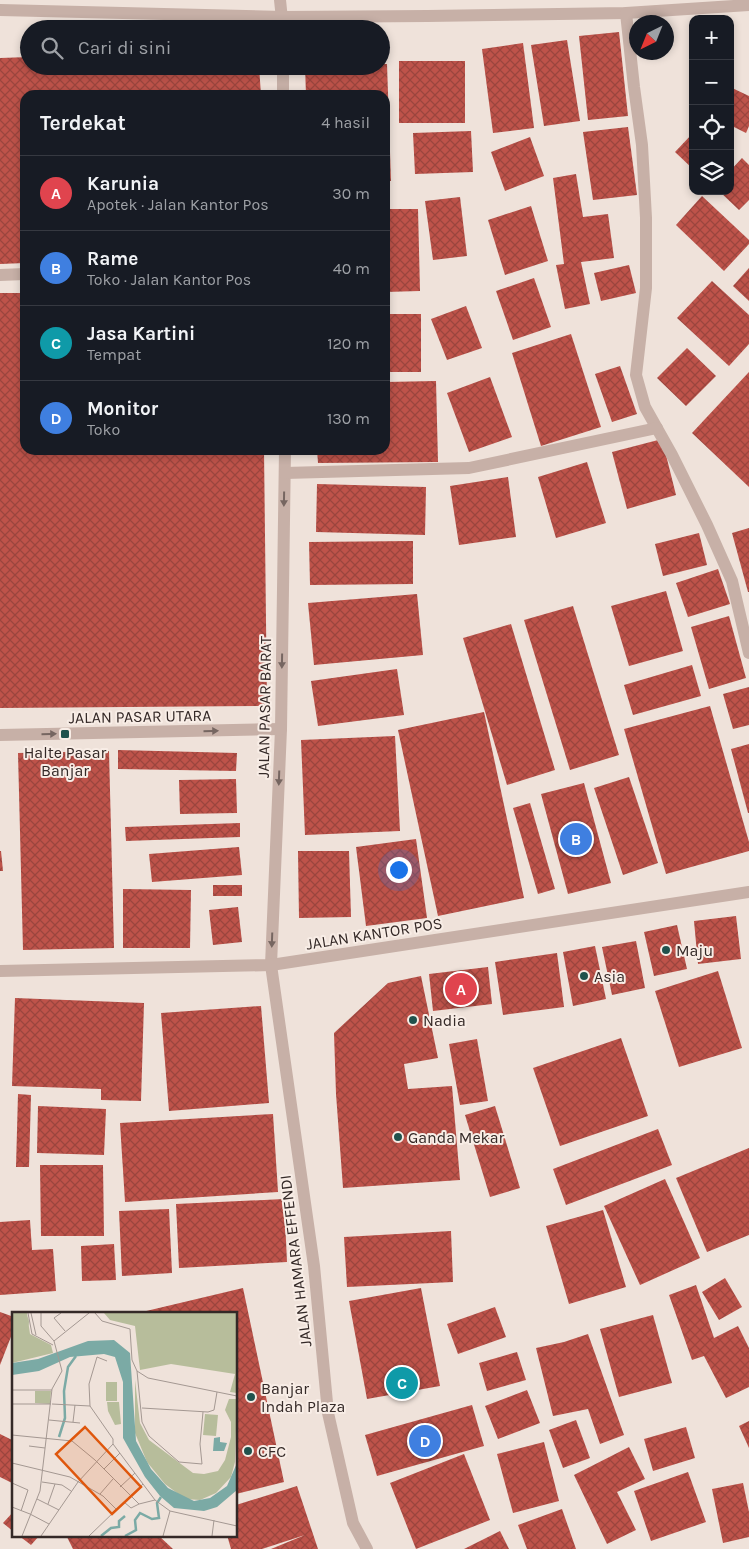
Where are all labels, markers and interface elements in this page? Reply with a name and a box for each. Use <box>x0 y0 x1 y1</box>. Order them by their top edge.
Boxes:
north arrow <box>629 15 674 60</box>
map controls <box>689 15 734 195</box>
button: + <box>689 15 734 60</box>
search box <box>20 20 390 75</box>
icon: search <box>38 34 66 62</box>
text: Cari di sini <box>78 37 171 59</box>
button: − <box>689 60 734 105</box>
button: locate <box>689 105 734 150</box>
text: Terdekat <box>40 111 126 135</box>
text: 4 hasil <box>321 113 370 132</box>
button: layers <box>689 150 734 195</box>
text: Karunia <box>87 173 159 195</box>
text: A <box>51 184 61 203</box>
text: 30 m <box>332 184 370 203</box>
text: Apotek · Jalan Kantor Pos <box>87 195 269 214</box>
text: Rame <box>87 248 138 270</box>
text: B <box>51 259 61 278</box>
text: 40 m <box>333 259 370 278</box>
text: Toko · Jalan Kantor Pos <box>87 270 251 289</box>
text: Jasa Kartini <box>87 323 195 345</box>
text: C <box>51 334 61 353</box>
text: 120 m <box>327 334 370 353</box>
text: Tempat <box>87 345 141 364</box>
text: Monitor <box>87 398 158 420</box>
text: D <box>51 409 61 428</box>
text: 130 m <box>327 409 370 428</box>
text: Toko <box>87 420 120 439</box>
one-way arrow <box>280 491 288 507</box>
street label: JALAN PASAR BARAT <box>254 636 275 778</box>
one-way arrow <box>278 653 286 669</box>
street label: JALAN PASAR UTARA <box>68 706 212 727</box>
one-way arrow <box>203 727 219 735</box>
marker: Halte Pasar Banjar <box>59 728 71 740</box>
one-way arrow <box>41 730 57 738</box>
place label: Halte Pasar Banjar <box>24 743 107 780</box>
one-way arrow <box>274 770 282 786</box>
pin: B <box>560 820 592 858</box>
your location <box>386 857 412 883</box>
street label: JALAN KANTOR POS <box>305 913 444 954</box>
one-way arrow <box>268 933 276 949</box>
place label: Maju <box>676 941 713 960</box>
marker: Maju <box>660 944 672 956</box>
place label: Asia <box>594 967 625 986</box>
pin: A <box>445 970 477 1008</box>
marker: Asia <box>578 970 590 982</box>
place label: Nadia <box>423 1011 466 1030</box>
marker: Nadia <box>407 1014 419 1026</box>
place label: Ganda Mekar <box>408 1128 504 1147</box>
marker: Ganda Mekar <box>392 1131 404 1143</box>
street label: JALAN HAMARA EFFENDI <box>276 1174 315 1348</box>
inset map <box>12 1312 238 1536</box>
pin: C <box>386 1364 418 1402</box>
place label: Banjar Indah Plaza <box>261 1379 345 1416</box>
marker: Banjar Indah Plaza <box>245 1391 257 1403</box>
pin: D <box>409 1422 441 1460</box>
place label: CFC <box>258 1442 286 1461</box>
marker: CFC <box>242 1445 254 1457</box>

